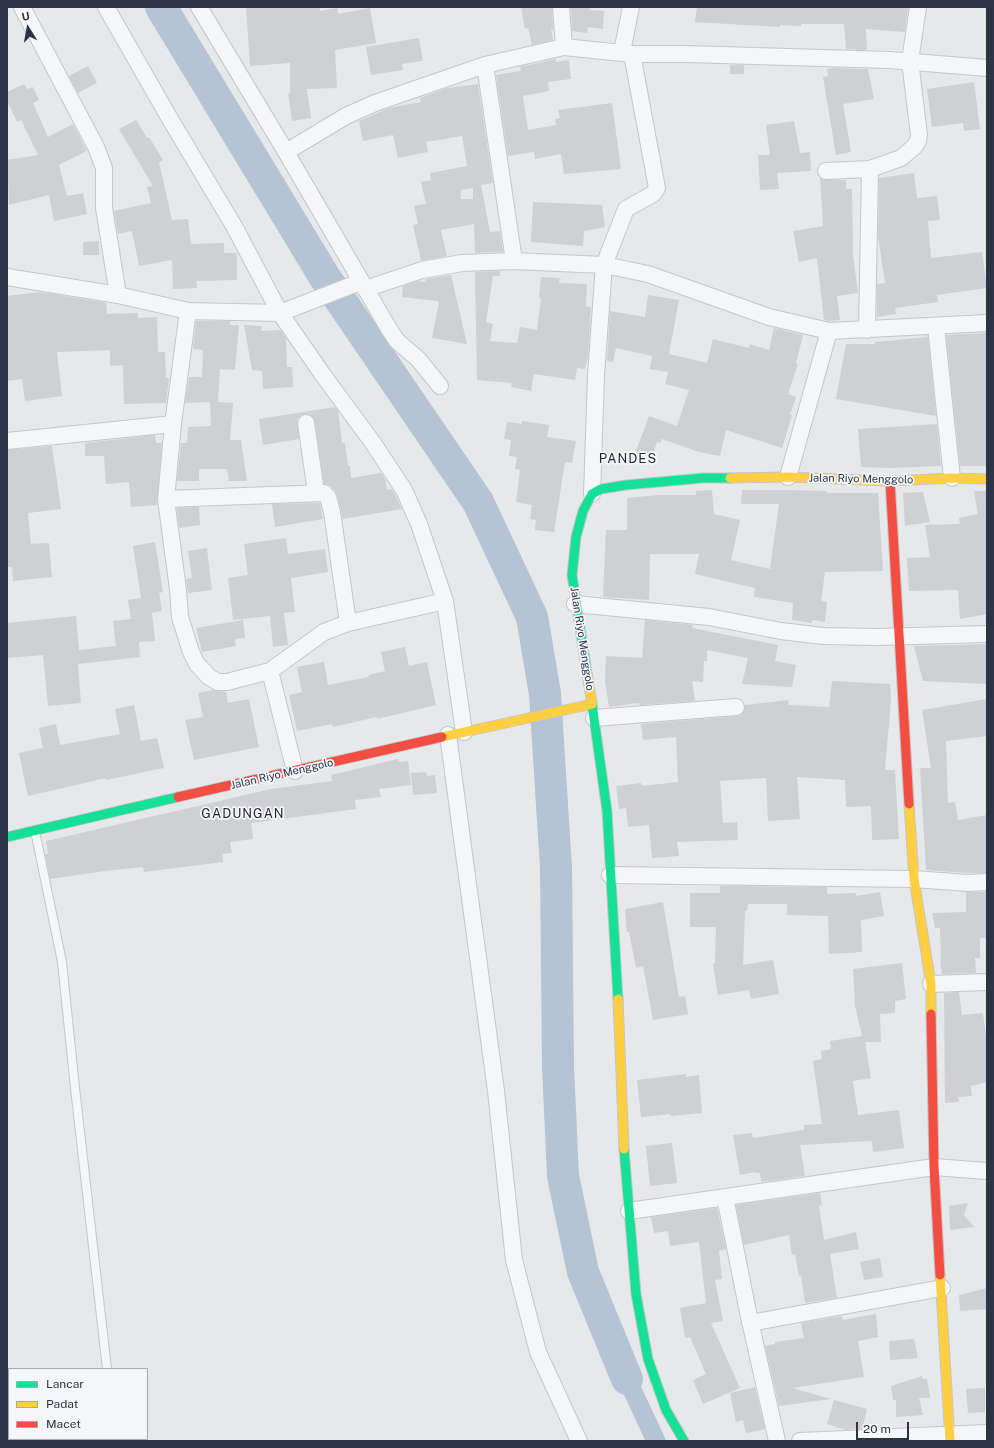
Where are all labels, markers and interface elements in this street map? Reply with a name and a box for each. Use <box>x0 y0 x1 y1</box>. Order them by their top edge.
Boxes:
north arrow <box>8 8 48 48</box>
text: U <box>21 10 31 23</box>
district label: PANDES <box>599 451 657 467</box>
street label: Jalan Riyo Menggolo <box>809 471 913 487</box>
street label: Jalan Riyo Menggolo <box>567 586 597 692</box>
street label: Jalan Riyo Menggolo <box>230 756 334 792</box>
district label: GADUNGAN <box>201 806 285 822</box>
legend <box>8 1368 148 1440</box>
text: Lancar <box>46 1377 84 1391</box>
text: Padat <box>46 1397 78 1411</box>
scale bar <box>858 1414 911 1440</box>
text: Macet <box>46 1417 81 1431</box>
text: 20 m <box>863 1422 891 1436</box>

